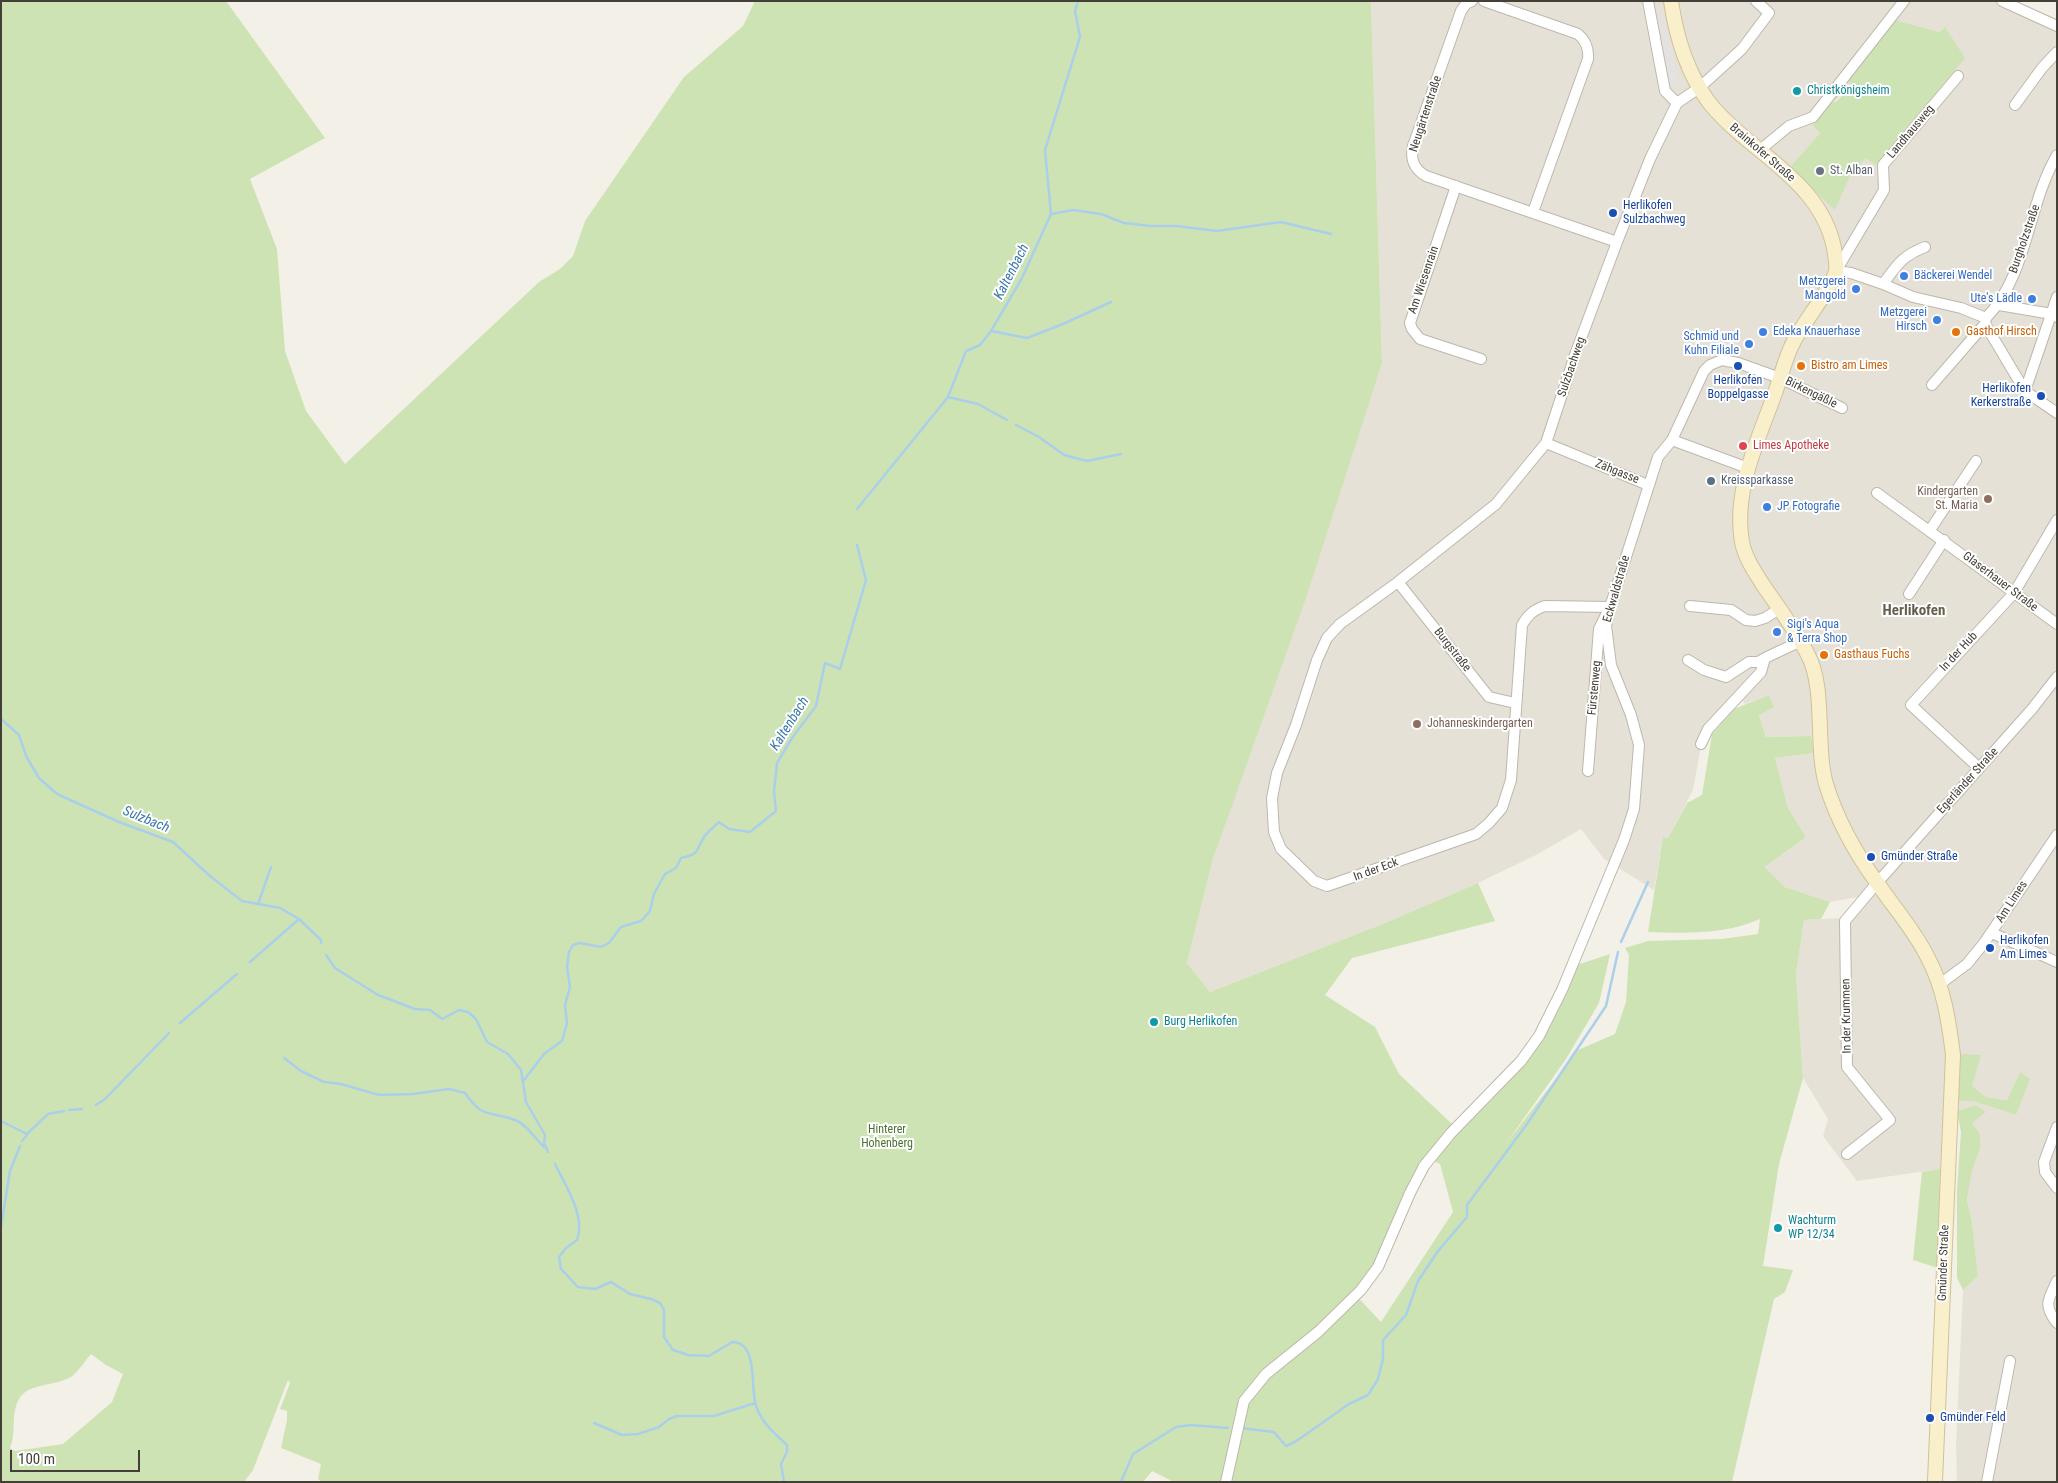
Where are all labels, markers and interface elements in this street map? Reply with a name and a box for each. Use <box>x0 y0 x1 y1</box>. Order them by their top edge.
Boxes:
street label: Neugärtenstraße <box>1407 74 1445 154</box>
place label: Christkönigsheim <box>1807 84 1890 98</box>
marker: Christkönigsheim <box>1791 85 1803 97</box>
street label: Landhausweg <box>1884 102 1938 162</box>
street label: Brainkofer Straße <box>1726 121 1798 185</box>
place label: St. Alban <box>1830 164 1873 178</box>
marker: St. Alban <box>1814 165 1826 177</box>
place label: Herlikofen Sulzbachweg <box>1623 199 1685 227</box>
street label: Burgholzstraße <box>2007 203 2043 275</box>
marker: Herlikofen Sulzbachweg <box>1607 207 1619 219</box>
water label: Kaltenbach <box>991 241 1033 303</box>
street label: Am Wiesenrain <box>1406 244 1442 316</box>
place label: Bäckerei Wendel <box>1914 269 1992 283</box>
marker: Bäckerei Wendel <box>1898 270 1910 282</box>
place label: Metzgerei Mangold <box>1799 275 1846 303</box>
marker: Metzgerei Mangold <box>1850 283 1862 295</box>
place label: Ute's Lädle <box>1971 292 2022 306</box>
marker: Ute's Lädle <box>2026 293 2038 305</box>
place label: Metzgerei Hirsch <box>1880 306 1927 334</box>
marker: Metzgerei Hirsch <box>1931 314 1943 326</box>
place label: Edeka Knauerhase <box>1773 325 1860 339</box>
place label: Gasthof Hirsch <box>1966 325 2037 339</box>
marker: Edeka Knauerhase <box>1757 326 1769 338</box>
marker: Gasthof Hirsch <box>1950 326 1962 338</box>
place label: Schmid und Kuhn Filiale <box>1683 330 1739 358</box>
street label: Sulzbachweg <box>1555 335 1589 399</box>
marker: Schmid und Kuhn Filiale <box>1743 338 1755 350</box>
place label: Bistro am Limes <box>1811 359 1888 373</box>
marker: Herlikofen Boppelgasse <box>1732 360 1744 372</box>
marker: Bistro am Limes <box>1795 360 1807 372</box>
place label: Herlikofen Boppelgasse <box>1707 374 1769 402</box>
street label: Birkengäßle <box>1783 374 1839 412</box>
place label: Herlikofen Kerkerstraße <box>1971 382 2031 410</box>
marker: Herlikofen Kerkerstraße <box>2035 390 2047 402</box>
place label: Limes Apotheke <box>1753 439 1829 453</box>
marker: Limes Apotheke <box>1737 440 1749 452</box>
street label: Zähgasse <box>1593 457 1641 487</box>
place label: Kreissparkasse <box>1721 474 1793 488</box>
marker: Kreissparkasse <box>1705 475 1717 487</box>
place label: Kindergarten St. Maria <box>1917 485 1978 513</box>
marker: Kindergarten St. Maria <box>1982 493 1994 505</box>
place label: JP Fotografie <box>1777 500 1840 514</box>
marker: JP Fotografie <box>1761 501 1773 513</box>
street label: Glaserhauer Straße <box>1960 549 2040 615</box>
street label: Eckwaldstraße <box>1601 554 1633 624</box>
district label: Herlikofen <box>1883 602 1945 620</box>
place label: Sigi's Aqua & Terra Shop <box>1787 618 1847 646</box>
street label: Burgstraße <box>1430 625 1474 675</box>
marker: Sigi's Aqua & Terra Shop <box>1771 626 1783 638</box>
street label: In der Hub <box>1937 629 1981 675</box>
place label: Gasthaus Fuchs <box>1834 648 1910 662</box>
marker: Gasthaus Fuchs <box>1818 649 1830 661</box>
street label: Fürstenweg <box>1585 660 1605 716</box>
water label: Kaltenbach <box>767 694 813 754</box>
place label: Johanneskindergarten <box>1427 717 1533 731</box>
marker: Johanneskindergarten <box>1411 718 1423 730</box>
street label: Egerländer Straße <box>1934 745 2002 817</box>
water label: Sulzbach <box>120 803 172 837</box>
place label: Gmünder Straße <box>1881 850 1958 864</box>
marker: Gmünder Straße <box>1865 851 1877 863</box>
street label: In der Eck <box>1352 855 1400 885</box>
street label: Am Limes <box>1993 878 2031 926</box>
place label: Herlikofen Am Limes <box>2000 934 2049 962</box>
marker: Herlikofen Am Limes <box>1984 942 1996 954</box>
street label: In der Krummen <box>1839 978 1855 1054</box>
place label: Burg Herlikofen <box>1164 1015 1237 1029</box>
marker: Burg Herlikofen <box>1148 1016 1160 1028</box>
park label: Hinterer Hohenberg <box>861 1123 913 1151</box>
place label: Wachturm WP 12/34 <box>1788 1214 1836 1242</box>
marker: Wachturm WP 12/34 <box>1772 1222 1784 1234</box>
street label: Gmünder Straße <box>1935 1224 1953 1302</box>
place label: Gmünder Feld <box>1940 1411 2006 1425</box>
marker: Gmünder Feld <box>1924 1412 1936 1424</box>
scale bar <box>12 1440 142 1472</box>
text: 100 m <box>18 1450 55 1468</box>

